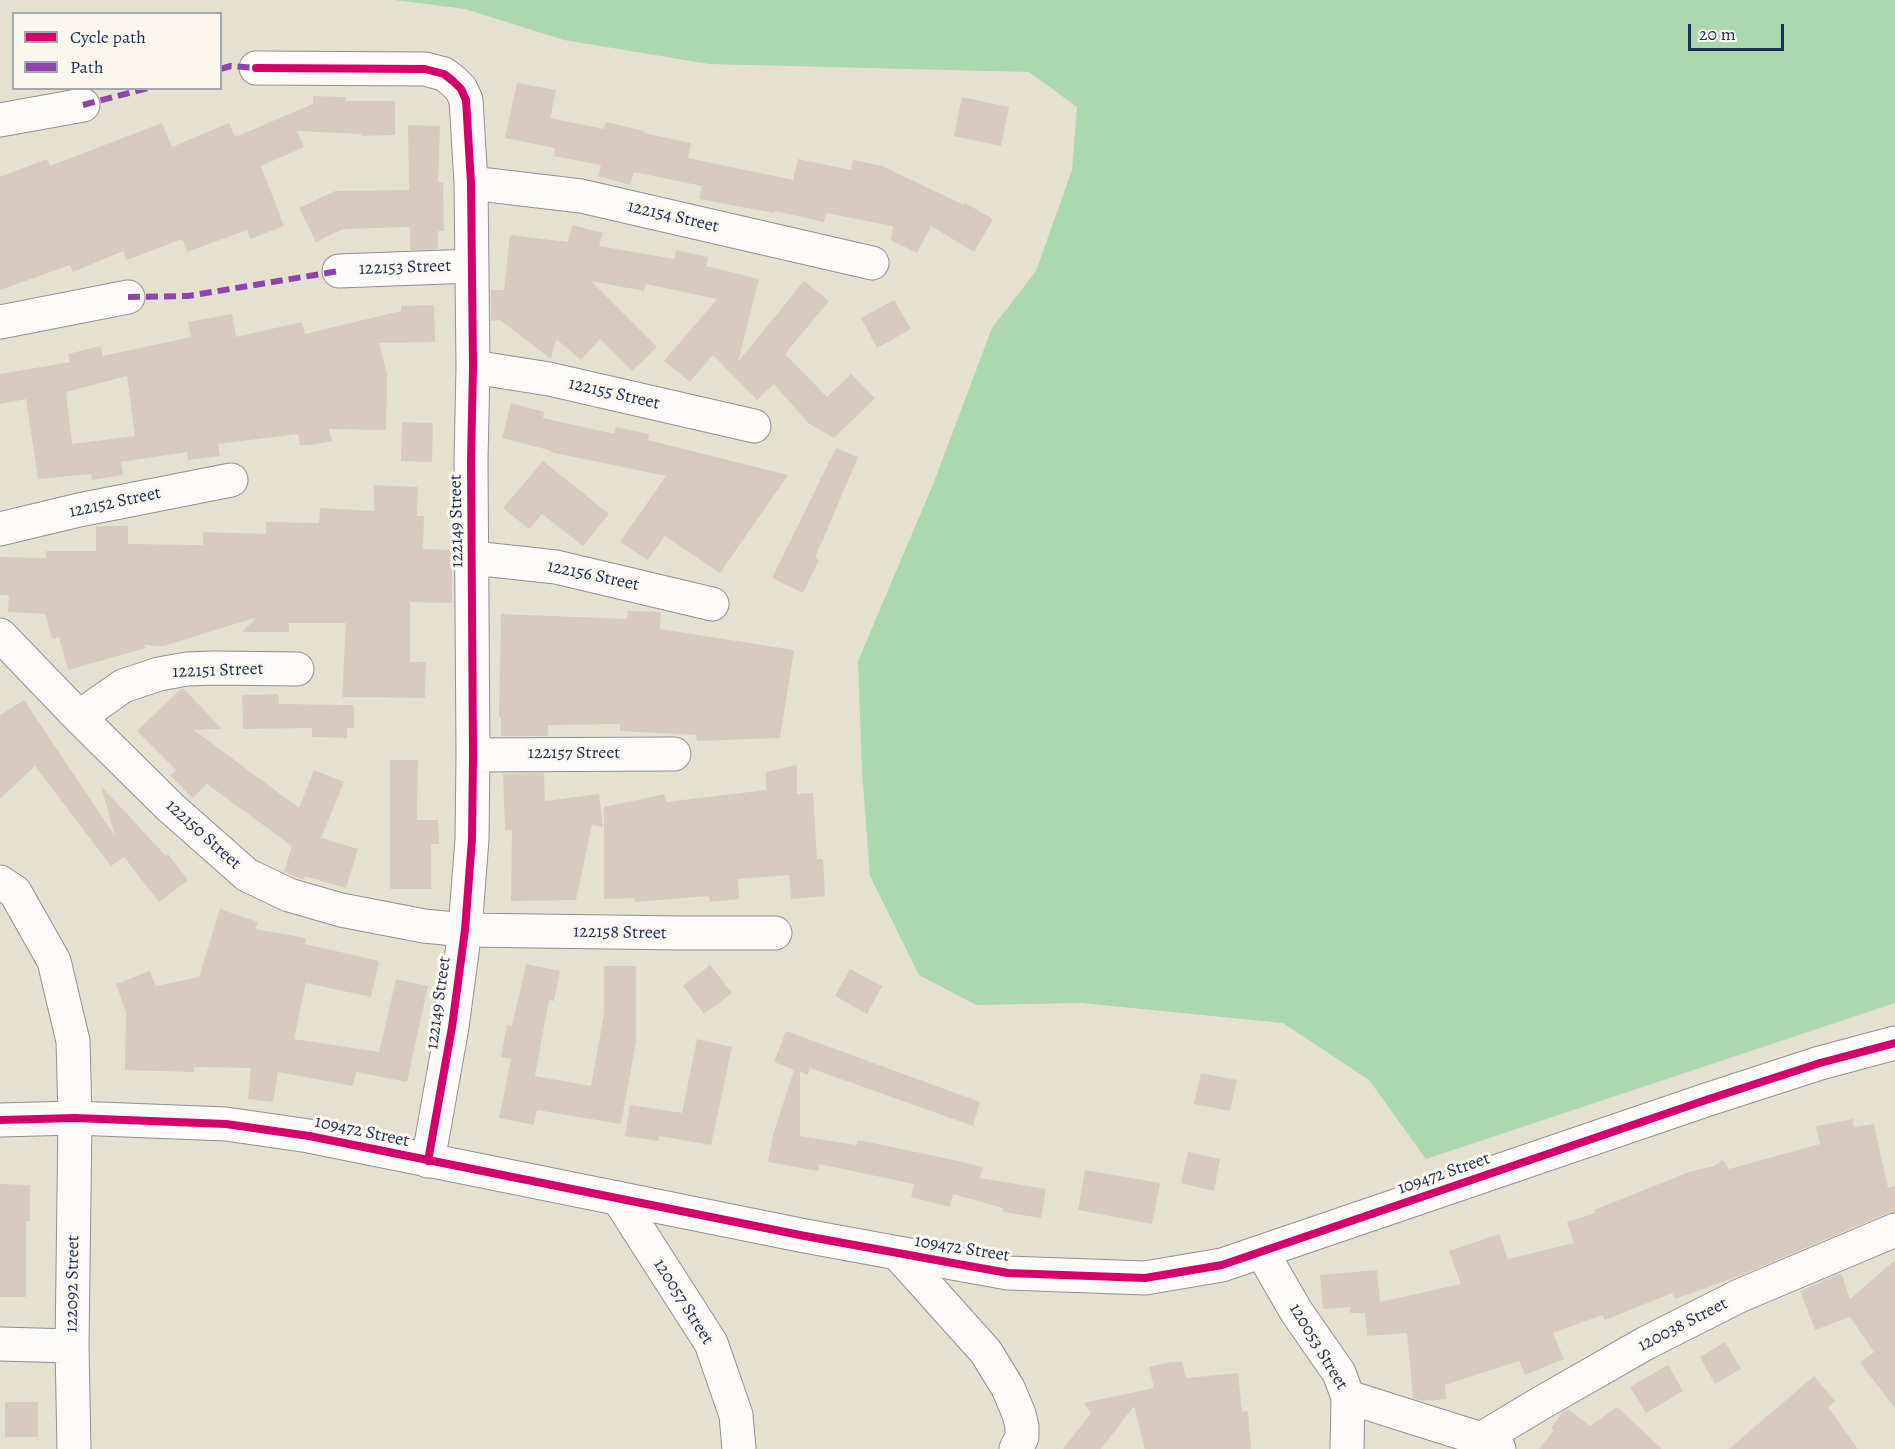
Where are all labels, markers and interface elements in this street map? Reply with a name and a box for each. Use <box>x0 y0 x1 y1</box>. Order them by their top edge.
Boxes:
legend <box>12 12 222 90</box>
scale bar <box>1691 12 1787 50</box>
text: 20 m <box>1699 22 1736 46</box>
text: Cycle path <box>70 25 146 49</box>
text: Path <box>70 55 104 79</box>
street label: 122154 Street <box>625 196 721 238</box>
street label: 122153 Street <box>358 256 452 280</box>
street label: 122155 Street <box>566 373 662 415</box>
street label: 122149 Street <box>445 474 469 568</box>
street label: 122152 Street <box>67 483 163 523</box>
street label: 122156 Street <box>545 556 641 596</box>
street label: 122151 Street <box>172 659 264 683</box>
street label: 122157 Street <box>528 743 620 765</box>
street label: 122150 Street <box>161 795 245 875</box>
street label: 122158 Street <box>573 921 667 945</box>
street label: 122149 Street <box>422 955 456 1051</box>
street label: 109472 Street <box>313 1111 411 1153</box>
street label: 109472 Street <box>1395 1148 1493 1200</box>
street label: 109472 Street <box>913 1231 1011 1267</box>
street label: 122092 Street <box>61 1235 85 1333</box>
street label: 120057 Street <box>648 1255 718 1349</box>
street label: 120038 Street <box>1634 1293 1732 1357</box>
street label: 120053 Street <box>1284 1300 1352 1394</box>

